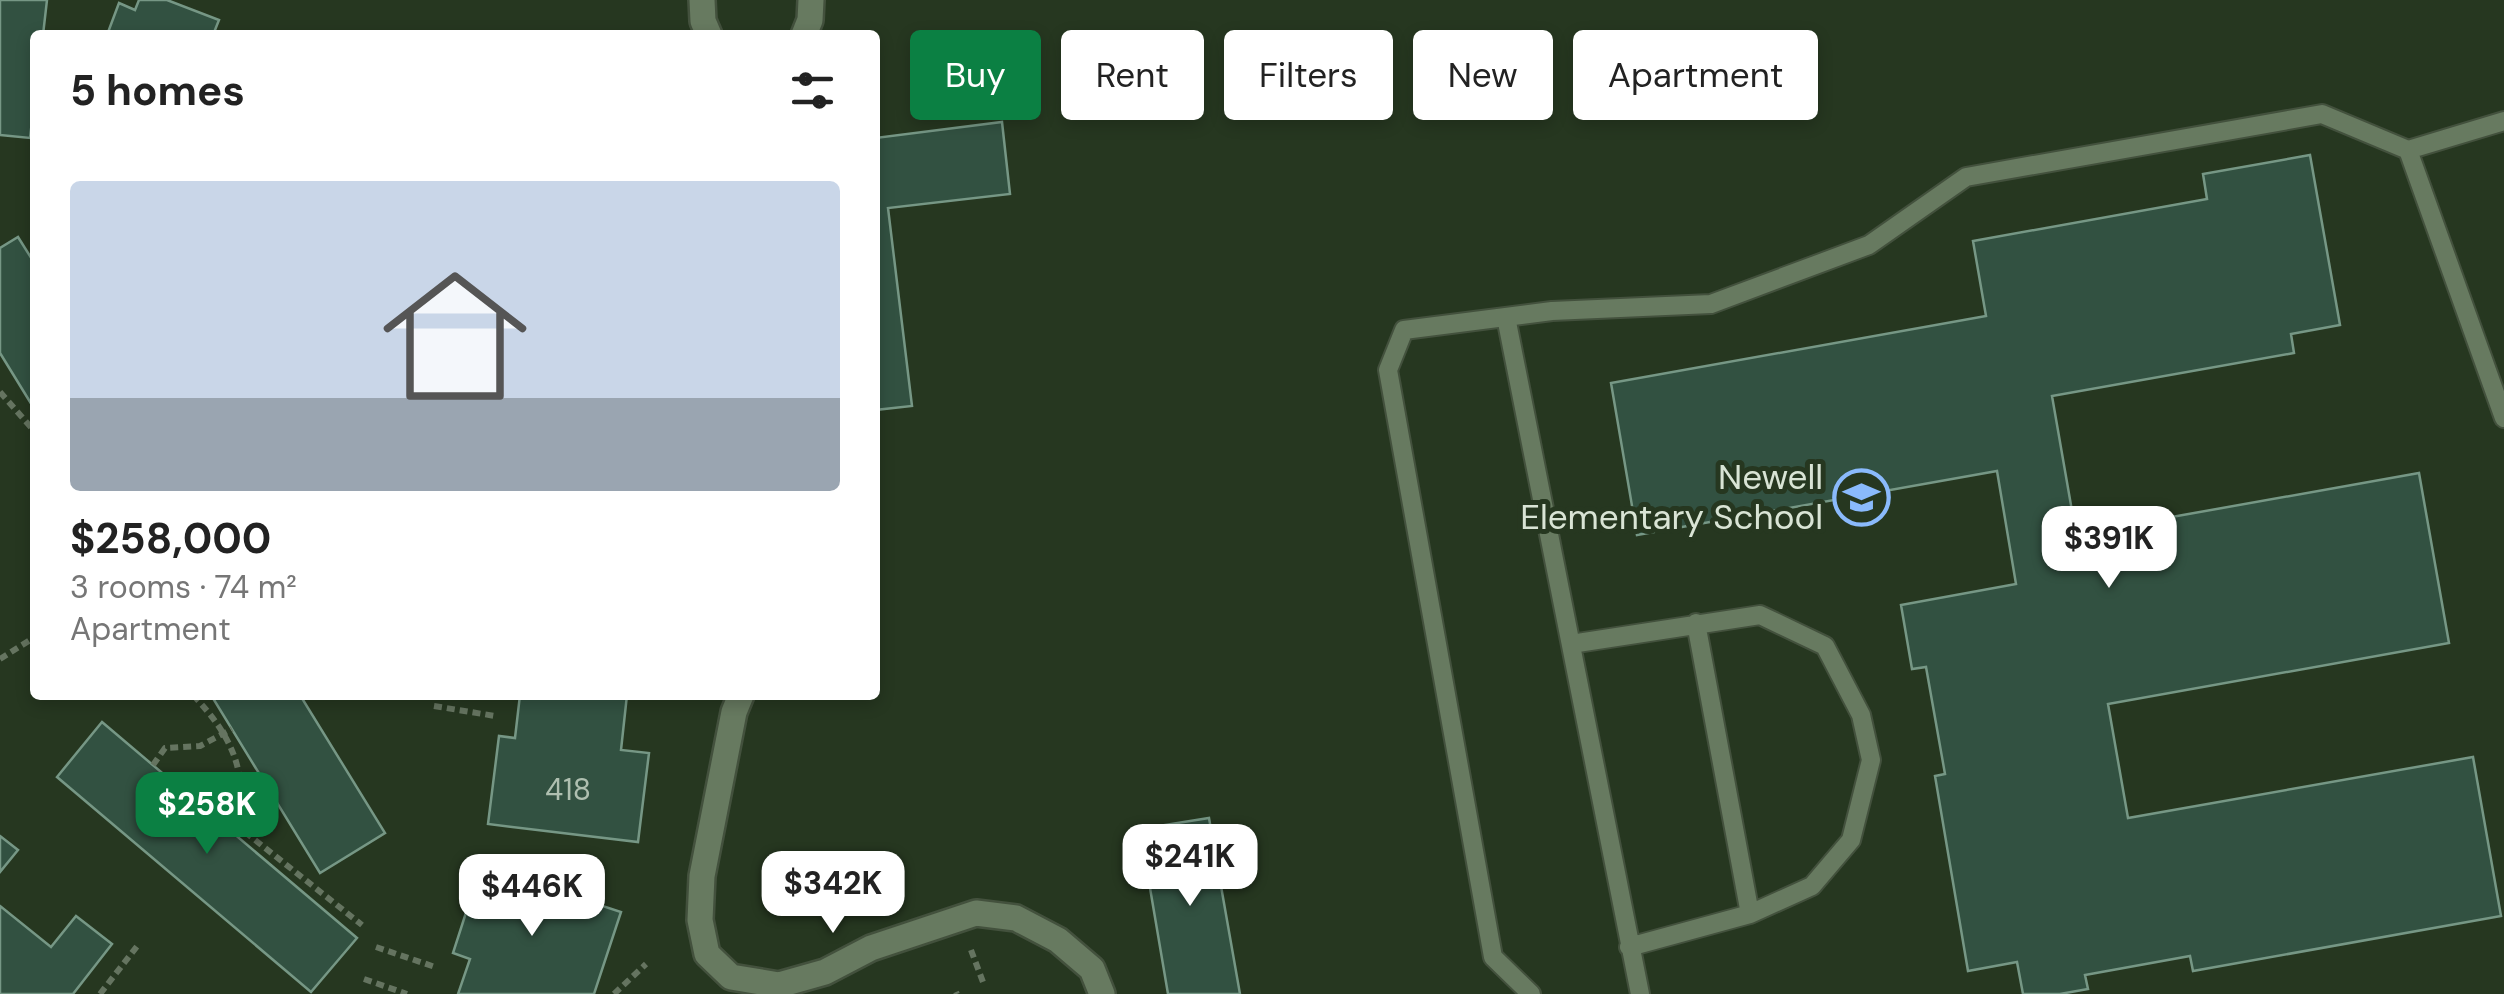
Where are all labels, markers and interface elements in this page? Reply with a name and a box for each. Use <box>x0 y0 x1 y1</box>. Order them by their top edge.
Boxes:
chip: Buy <box>910 30 1041 120</box>
chip: Rent <box>1061 30 1204 120</box>
chip: Filters <box>1224 30 1393 120</box>
chip: New <box>1413 30 1553 120</box>
chip: Apartment <box>1573 30 1818 120</box>
text: 5 homes <box>70 63 245 118</box>
icon: filters <box>785 63 840 118</box>
icon: home <box>365 246 545 426</box>
place label: Newell Elementary School <box>1520 454 1823 540</box>
school or university icon: Newell Elementary School <box>1832 467 1892 527</box>
pin: $391K <box>2039 506 2179 591</box>
text: $258,000 <box>70 511 271 566</box>
text: $391K <box>2064 517 2154 559</box>
text: 3 rooms · 74 m² <box>70 566 297 608</box>
text: Apartment <box>70 608 231 650</box>
house number: 418 <box>545 770 591 809</box>
pin: $258K <box>137 772 277 857</box>
text: $258K <box>158 783 256 825</box>
pin: $241K <box>1120 824 1260 909</box>
text: $241K <box>1145 835 1235 877</box>
pin: $342K <box>763 851 903 936</box>
pin: $446K <box>462 854 602 939</box>
text: $342K <box>784 862 882 904</box>
text: $446K <box>481 865 583 907</box>

